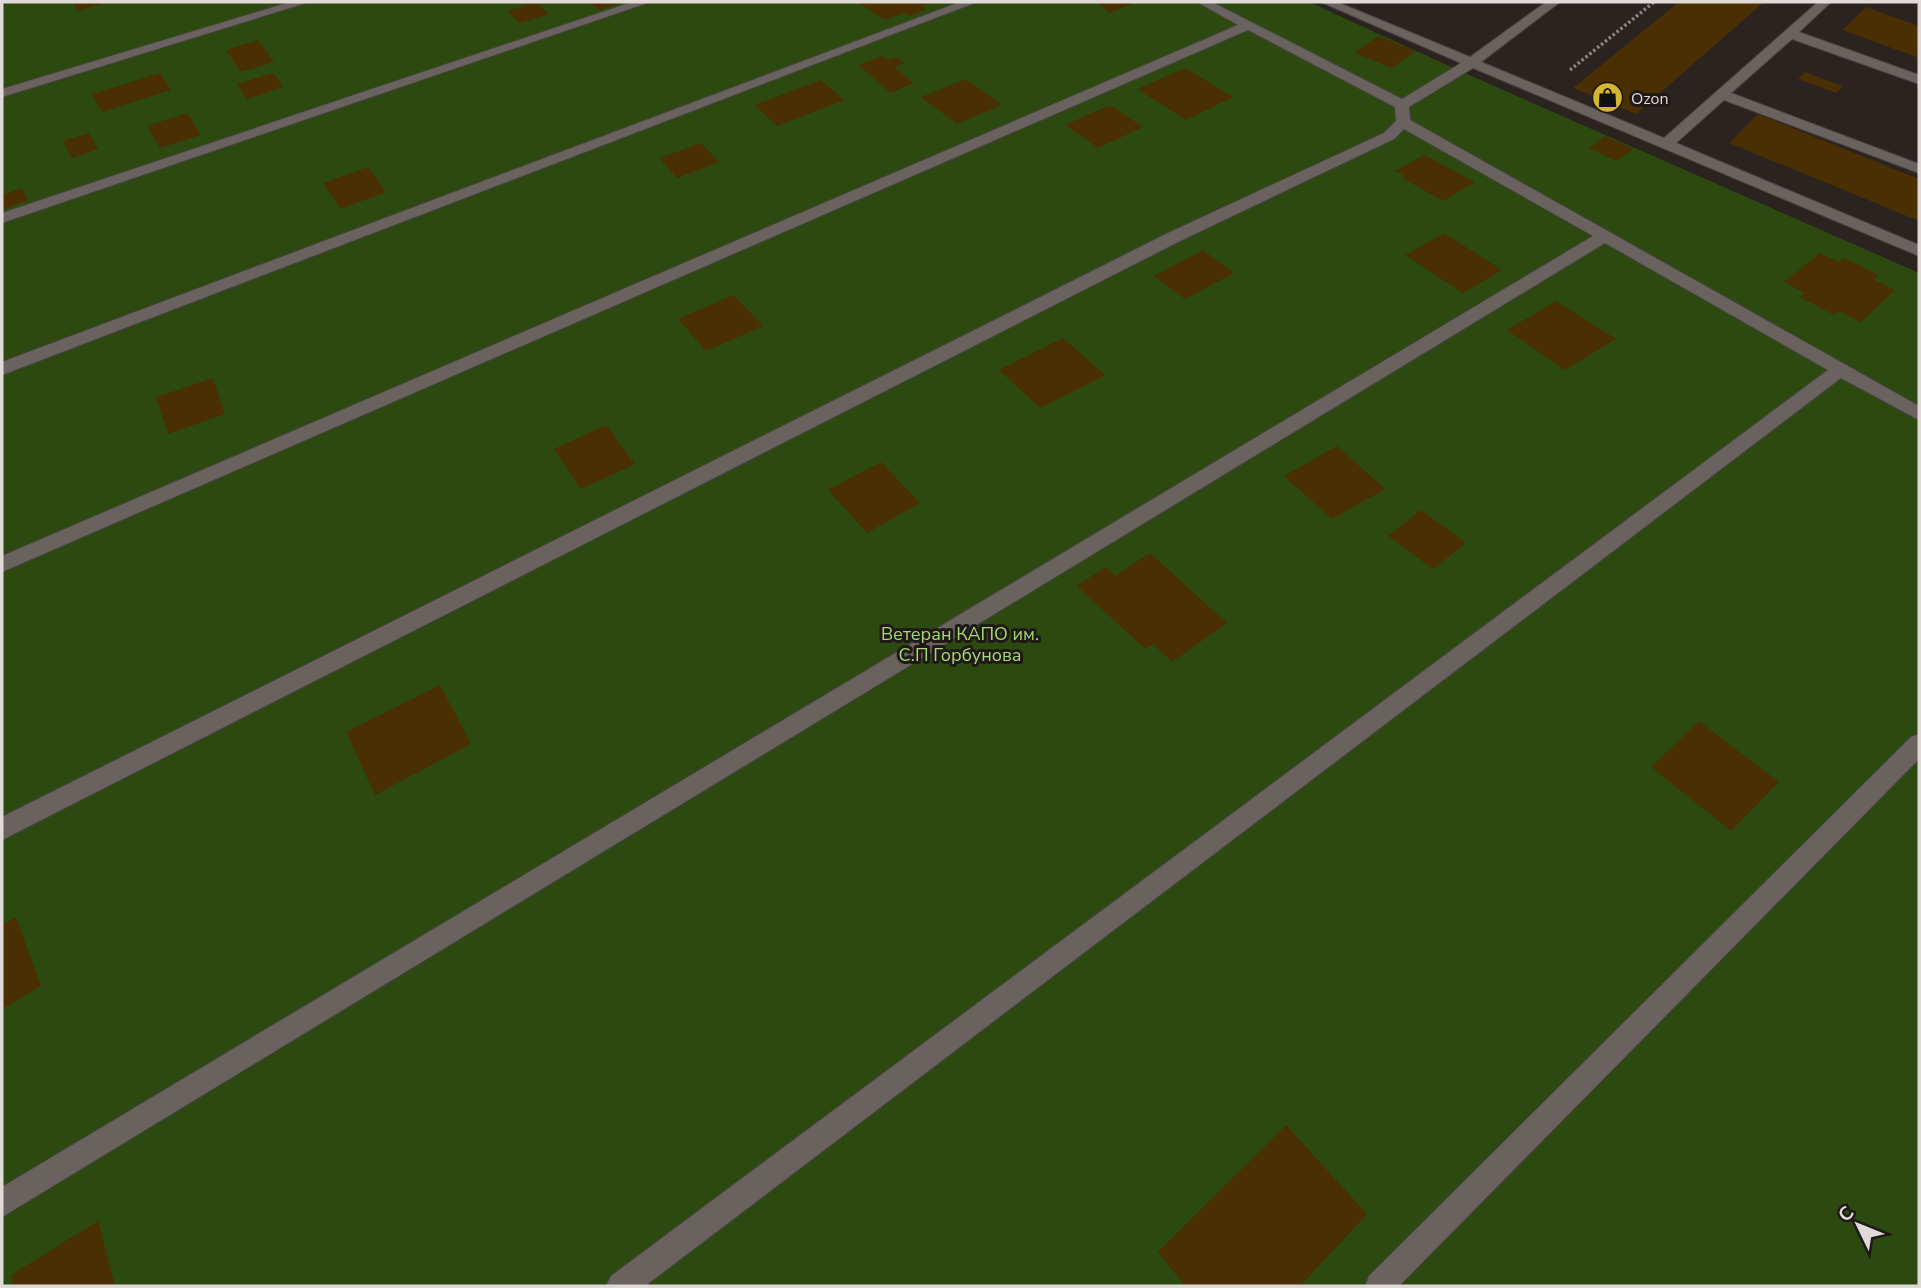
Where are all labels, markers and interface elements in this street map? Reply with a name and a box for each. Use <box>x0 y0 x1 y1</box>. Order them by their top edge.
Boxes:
shop icon: Ozon <box>1591 81 1625 115</box>
place label: Ozon <box>1631 88 1669 110</box>
park label: Ветеран КАПО им. С.П Горбунова <box>881 622 1039 667</box>
north arrow <box>1823 1190 1893 1260</box>
text: С <box>1832 1200 1860 1228</box>

